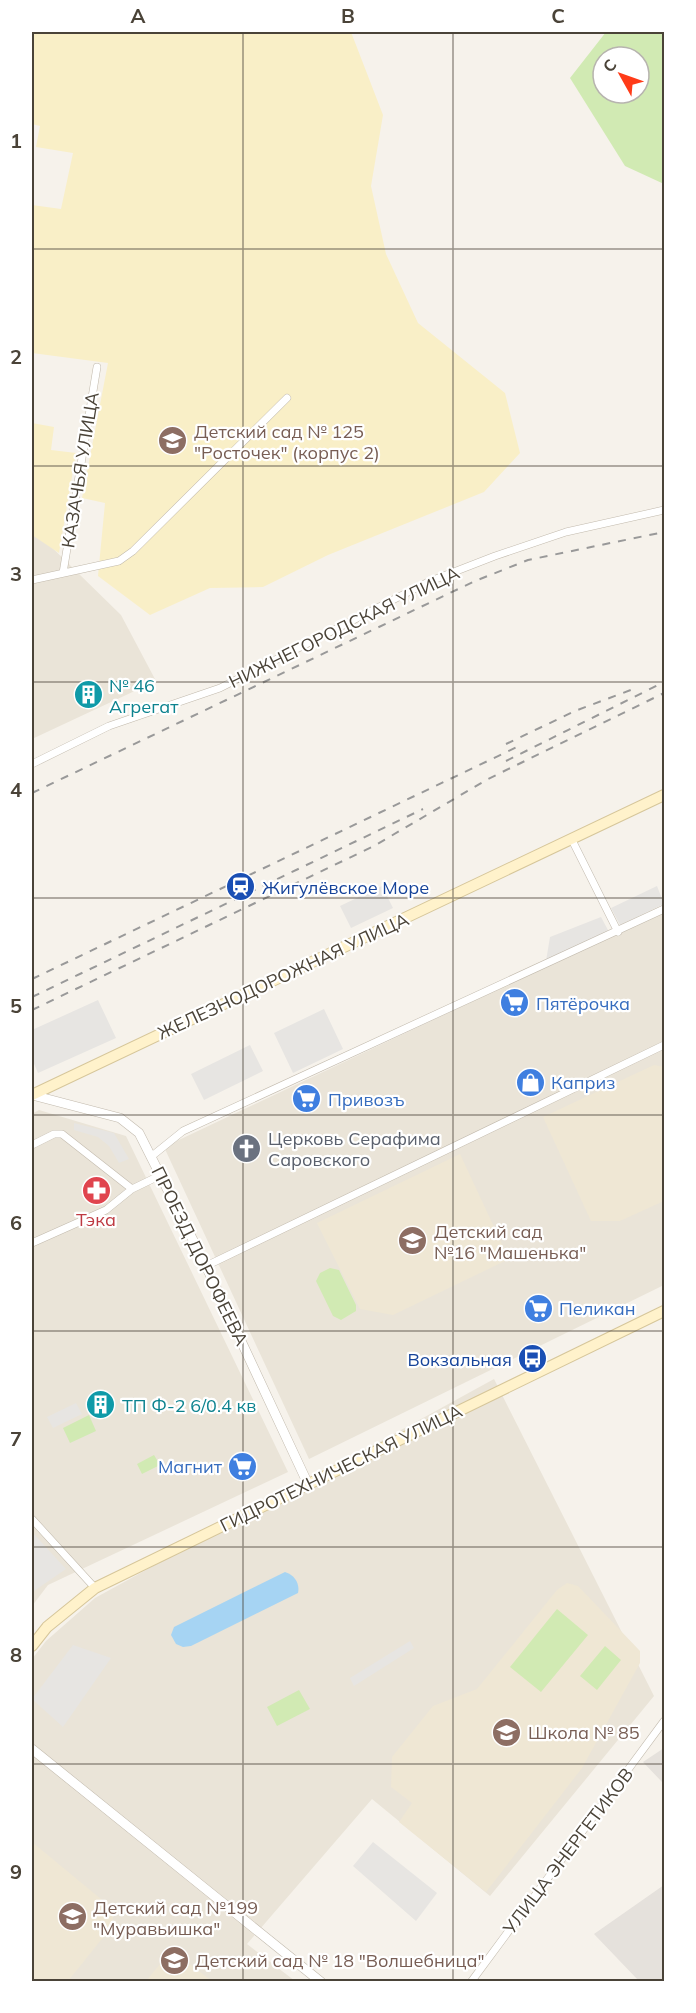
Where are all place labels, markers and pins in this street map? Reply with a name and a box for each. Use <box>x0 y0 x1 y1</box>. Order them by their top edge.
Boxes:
place label: Детский сад № 125 "Росточек" (корпус 2) <box>194 420 380 464</box>
school or university icon: Детский сад № 125 "Росточек" (корпус 2) <box>157 425 189 457</box>
place label: № 46 Агрегат <box>109 674 179 718</box>
building icon: № 46 Агрегат <box>72 679 104 711</box>
station icon: Жигулёвское Море <box>225 871 257 903</box>
place label: Жигулёвское Море <box>262 876 429 899</box>
supermarket icon: Пятёрочка <box>499 987 531 1019</box>
place label: Пятёрочка <box>536 992 630 1015</box>
shop icon: Каприз <box>514 1066 546 1098</box>
place label: Каприз <box>551 1071 615 1094</box>
supermarket icon: Привозъ <box>291 1083 323 1115</box>
place label: Привозъ <box>328 1088 405 1111</box>
place label: Церковь Серафима Саровского <box>268 1127 441 1171</box>
church icon: Церковь Серафима Саровского <box>231 1132 263 1164</box>
pharmacy icon: Тэка <box>80 1174 112 1206</box>
place label: Тэка <box>76 1208 116 1231</box>
place label: Детский сад №16 "Машенька" <box>434 1220 586 1264</box>
school or university icon: Детский сад №16 "Машенька" <box>397 1225 429 1257</box>
supermarket icon: Пеликан <box>522 1292 554 1324</box>
place label: Пеликан <box>559 1297 635 1320</box>
bus stop icon: Вокзальная <box>517 1343 549 1375</box>
place label: Вокзальная <box>407 1348 512 1371</box>
building icon: ТП Ф-2 6/0.4 кв <box>85 1389 117 1421</box>
place label: ТП Ф-2 6/0.4 кв <box>122 1394 256 1417</box>
supermarket icon: Магнит <box>227 1450 259 1482</box>
place label: Магнит <box>158 1455 223 1478</box>
school or university icon: Школа № 85 <box>491 1716 523 1748</box>
place label: Школа № 85 <box>528 1721 640 1744</box>
place label: Детский сад №199 "Муравьишка" <box>93 1896 258 1940</box>
school or university icon: Детский сад №199 "Муравьишка" <box>56 1901 88 1933</box>
school or university icon: Детский сад № 18 "Волшебница" <box>158 1944 190 1976</box>
place label: Детский сад № 18 "Волшебница" <box>195 1949 485 1972</box>

